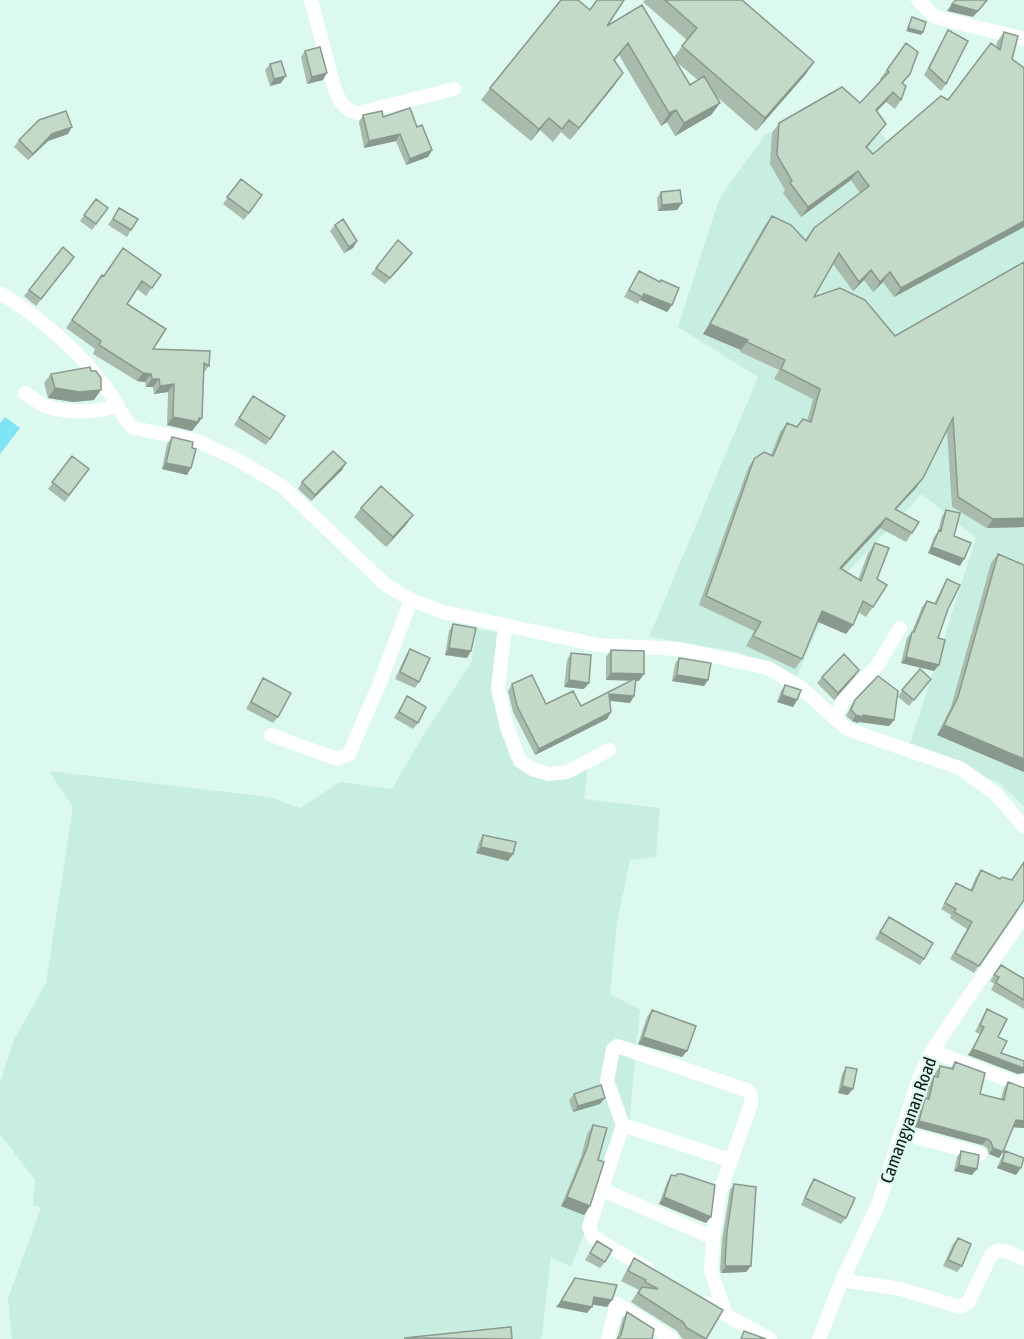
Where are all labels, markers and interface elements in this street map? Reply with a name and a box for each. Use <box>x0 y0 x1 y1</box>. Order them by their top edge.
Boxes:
street label: Camangyanan Road <box>875 1054 941 1186</box>

